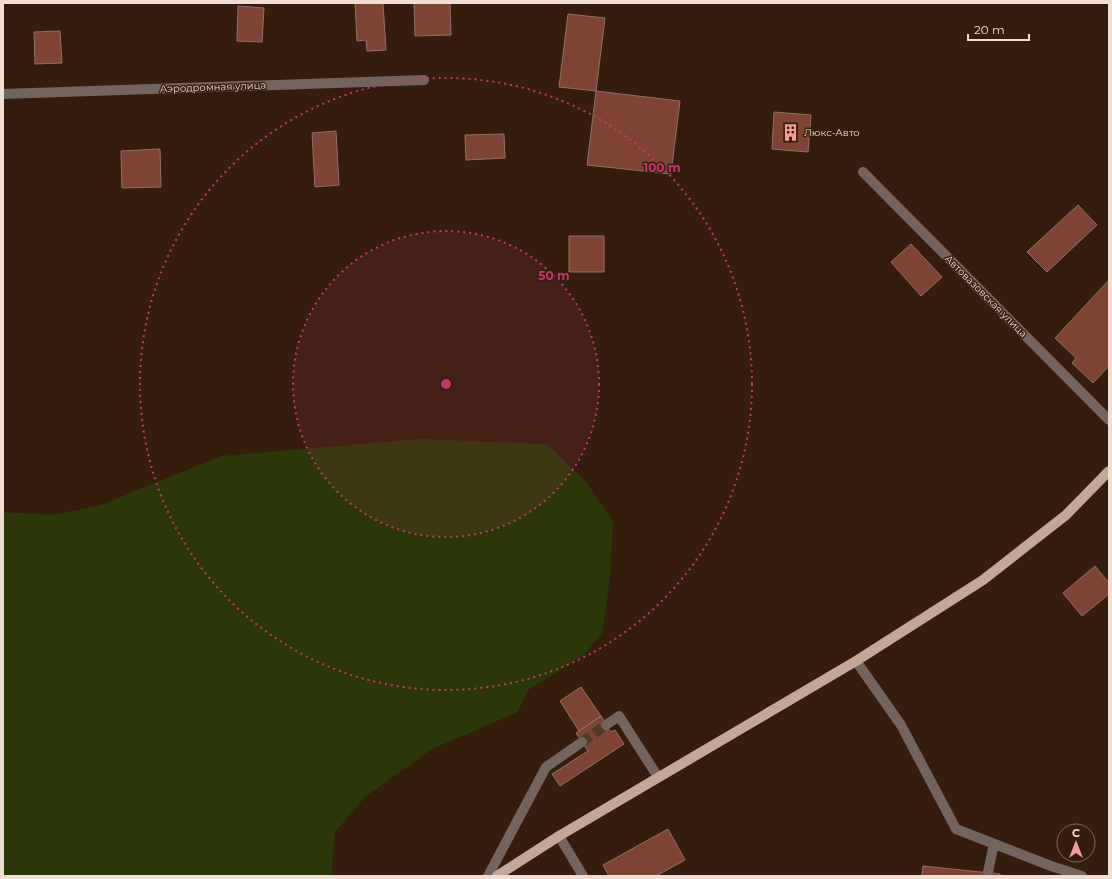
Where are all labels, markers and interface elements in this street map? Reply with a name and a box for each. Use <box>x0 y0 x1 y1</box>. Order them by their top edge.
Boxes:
scale bar <box>968 16 1029 42</box>
text: 20 m <box>974 22 1005 37</box>
street label: Аэродромная улица <box>160 79 266 95</box>
building icon: Люкс-Авто <box>781 122 801 142</box>
place label: Люкс-Авто <box>804 126 860 139</box>
text: 100 m <box>644 160 680 175</box>
street label: Автовазовская улица <box>942 252 1030 340</box>
text: 50 m <box>538 268 570 283</box>
centre of rings <box>439 377 453 391</box>
north arrow <box>1056 823 1096 863</box>
text: С <box>1072 826 1080 840</box>

